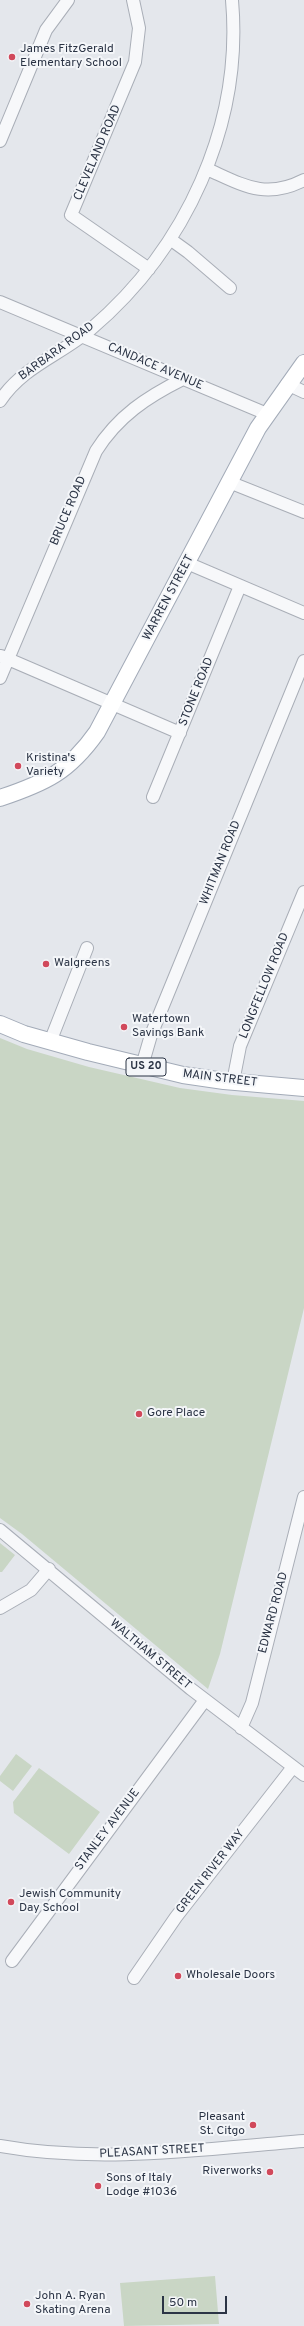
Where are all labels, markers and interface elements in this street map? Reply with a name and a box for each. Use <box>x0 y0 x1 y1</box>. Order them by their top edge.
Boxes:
place label: James FitzGerald Elementary School <box>20 43 122 71</box>
marker: James FitzGerald Elementary School <box>7 52 17 62</box>
street label: CLEVELAND ROAD <box>71 103 125 203</box>
street label: BARBARA ROAD <box>16 320 98 384</box>
street label: CANDACE AVENUE <box>105 340 205 394</box>
street label: BRUCE ROAD <box>48 474 90 548</box>
street label: WARREN STREET <box>140 553 198 643</box>
street label: STONE ROAD <box>177 656 217 728</box>
place label: Kristina's Variety <box>26 752 76 780</box>
marker: Kristina's Variety <box>13 761 23 771</box>
street label: WHITMAN ROAD <box>198 819 244 907</box>
street label: LONGFELLOW ROAD <box>237 931 293 1041</box>
place label: Walgreens <box>54 957 110 971</box>
marker: Walgreens <box>41 959 51 969</box>
place label: Watertown Savings Bank <box>132 1013 204 1041</box>
marker: Watertown Savings Bank <box>119 1022 129 1032</box>
road number: US 20 <box>126 1058 166 1076</box>
street label: MAIN STREET <box>182 1067 258 1091</box>
place label: Gore Place <box>147 1407 205 1421</box>
marker: Gore Place <box>134 1409 144 1419</box>
street label: EDWARD ROAD <box>256 1571 292 1655</box>
street label: WALTHAM STREET <box>106 1617 194 1693</box>
street label: STANLEY AVENUE <box>73 1786 143 1874</box>
street label: GREEN RIVER WAY <box>174 1827 248 1917</box>
place label: Jewish Community Day School <box>19 1888 121 1916</box>
marker: Jewish Community Day School <box>6 1897 16 1907</box>
place label: Wholesale Doors <box>186 1969 275 1983</box>
marker: Wholesale Doors <box>173 1971 183 1981</box>
place label: Pleasant St. Citgo <box>199 2111 245 2139</box>
marker: Pleasant St. Citgo <box>248 2120 258 2130</box>
street label: PLEASANT STREET <box>99 2142 205 2162</box>
place label: Riverworks <box>202 2165 262 2179</box>
marker: Riverworks <box>265 2167 275 2177</box>
place label: Sons of Italy Lodge #1036 <box>106 2172 177 2200</box>
marker: Sons of Italy Lodge #1036 <box>93 2181 103 2191</box>
scale bar <box>164 2288 229 2314</box>
place label: John A. Ryan Skating Arena <box>35 2290 110 2318</box>
text: 50 m <box>169 2295 197 2311</box>
marker: John A. Ryan Skating Arena <box>22 2299 32 2309</box>

